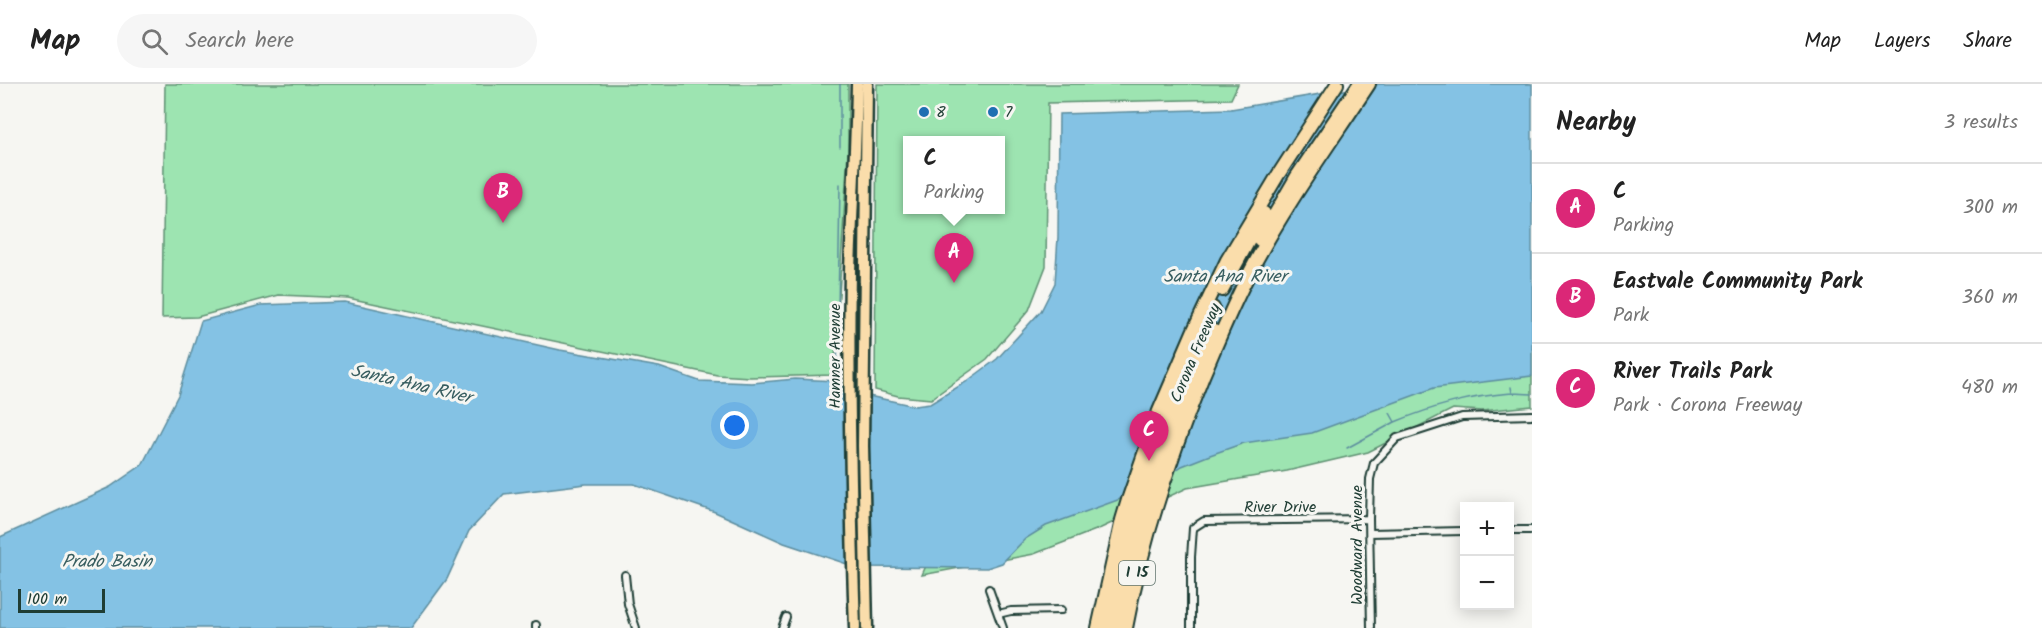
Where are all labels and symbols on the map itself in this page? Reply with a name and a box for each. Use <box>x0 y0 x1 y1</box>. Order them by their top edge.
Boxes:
place label: 8 <box>936 100 946 125</box>
place label: 7 <box>1005 100 1013 125</box>
marker: 8 <box>917 105 931 119</box>
marker: 7 <box>986 105 1000 119</box>
pin: B <box>484 174 522 223</box>
pin: A <box>934 234 974 283</box>
water label: Santa Ana River <box>1164 263 1290 292</box>
street label: Corona Freeway <box>1164 299 1228 407</box>
street label: Hamner Avenue <box>823 303 848 409</box>
water label: Santa Ana River <box>348 357 478 414</box>
your location <box>720 411 749 440</box>
pin: C <box>1130 412 1168 461</box>
street label: Woodward Avenue <box>1345 485 1370 605</box>
street label: River Drive <box>1244 495 1316 520</box>
water label: Prado Basin <box>62 548 153 577</box>
road number: I 15 <box>1119 561 1155 585</box>
scale bar <box>18 586 105 614</box>

